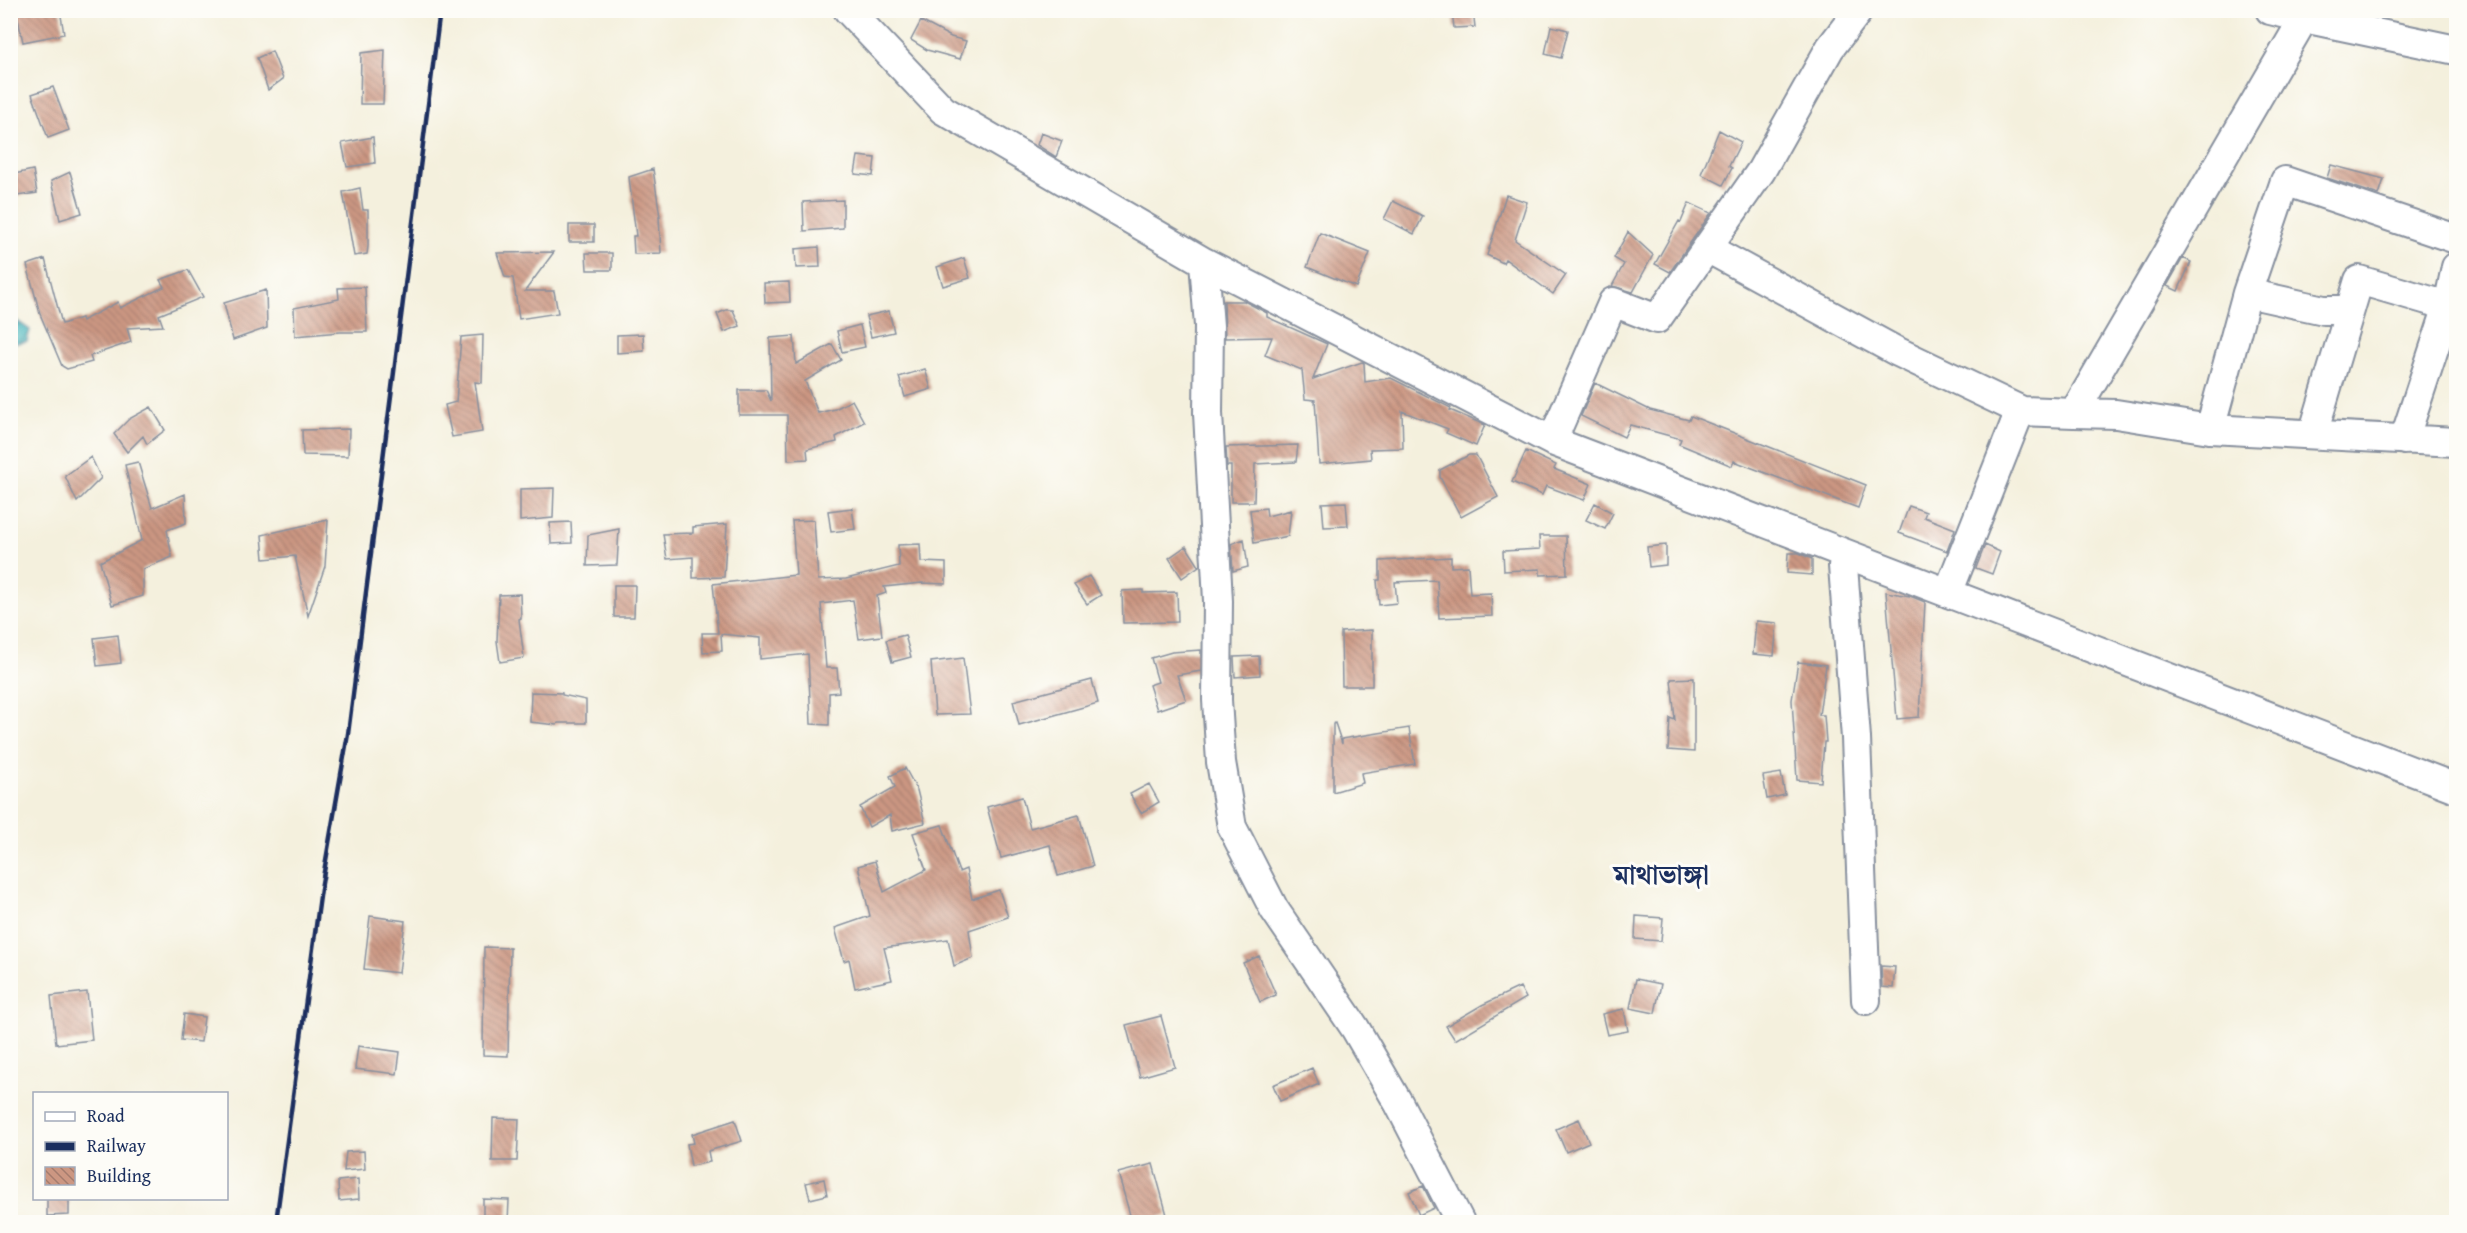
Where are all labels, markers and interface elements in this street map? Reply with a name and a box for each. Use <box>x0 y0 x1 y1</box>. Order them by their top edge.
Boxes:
district label: মাথাভাঙ্গা <box>1612 854 1709 894</box>
legend <box>33 1092 228 1200</box>
text: Road <box>87 1102 125 1129</box>
text: Railway <box>87 1132 146 1159</box>
text: Building <box>87 1162 151 1189</box>

